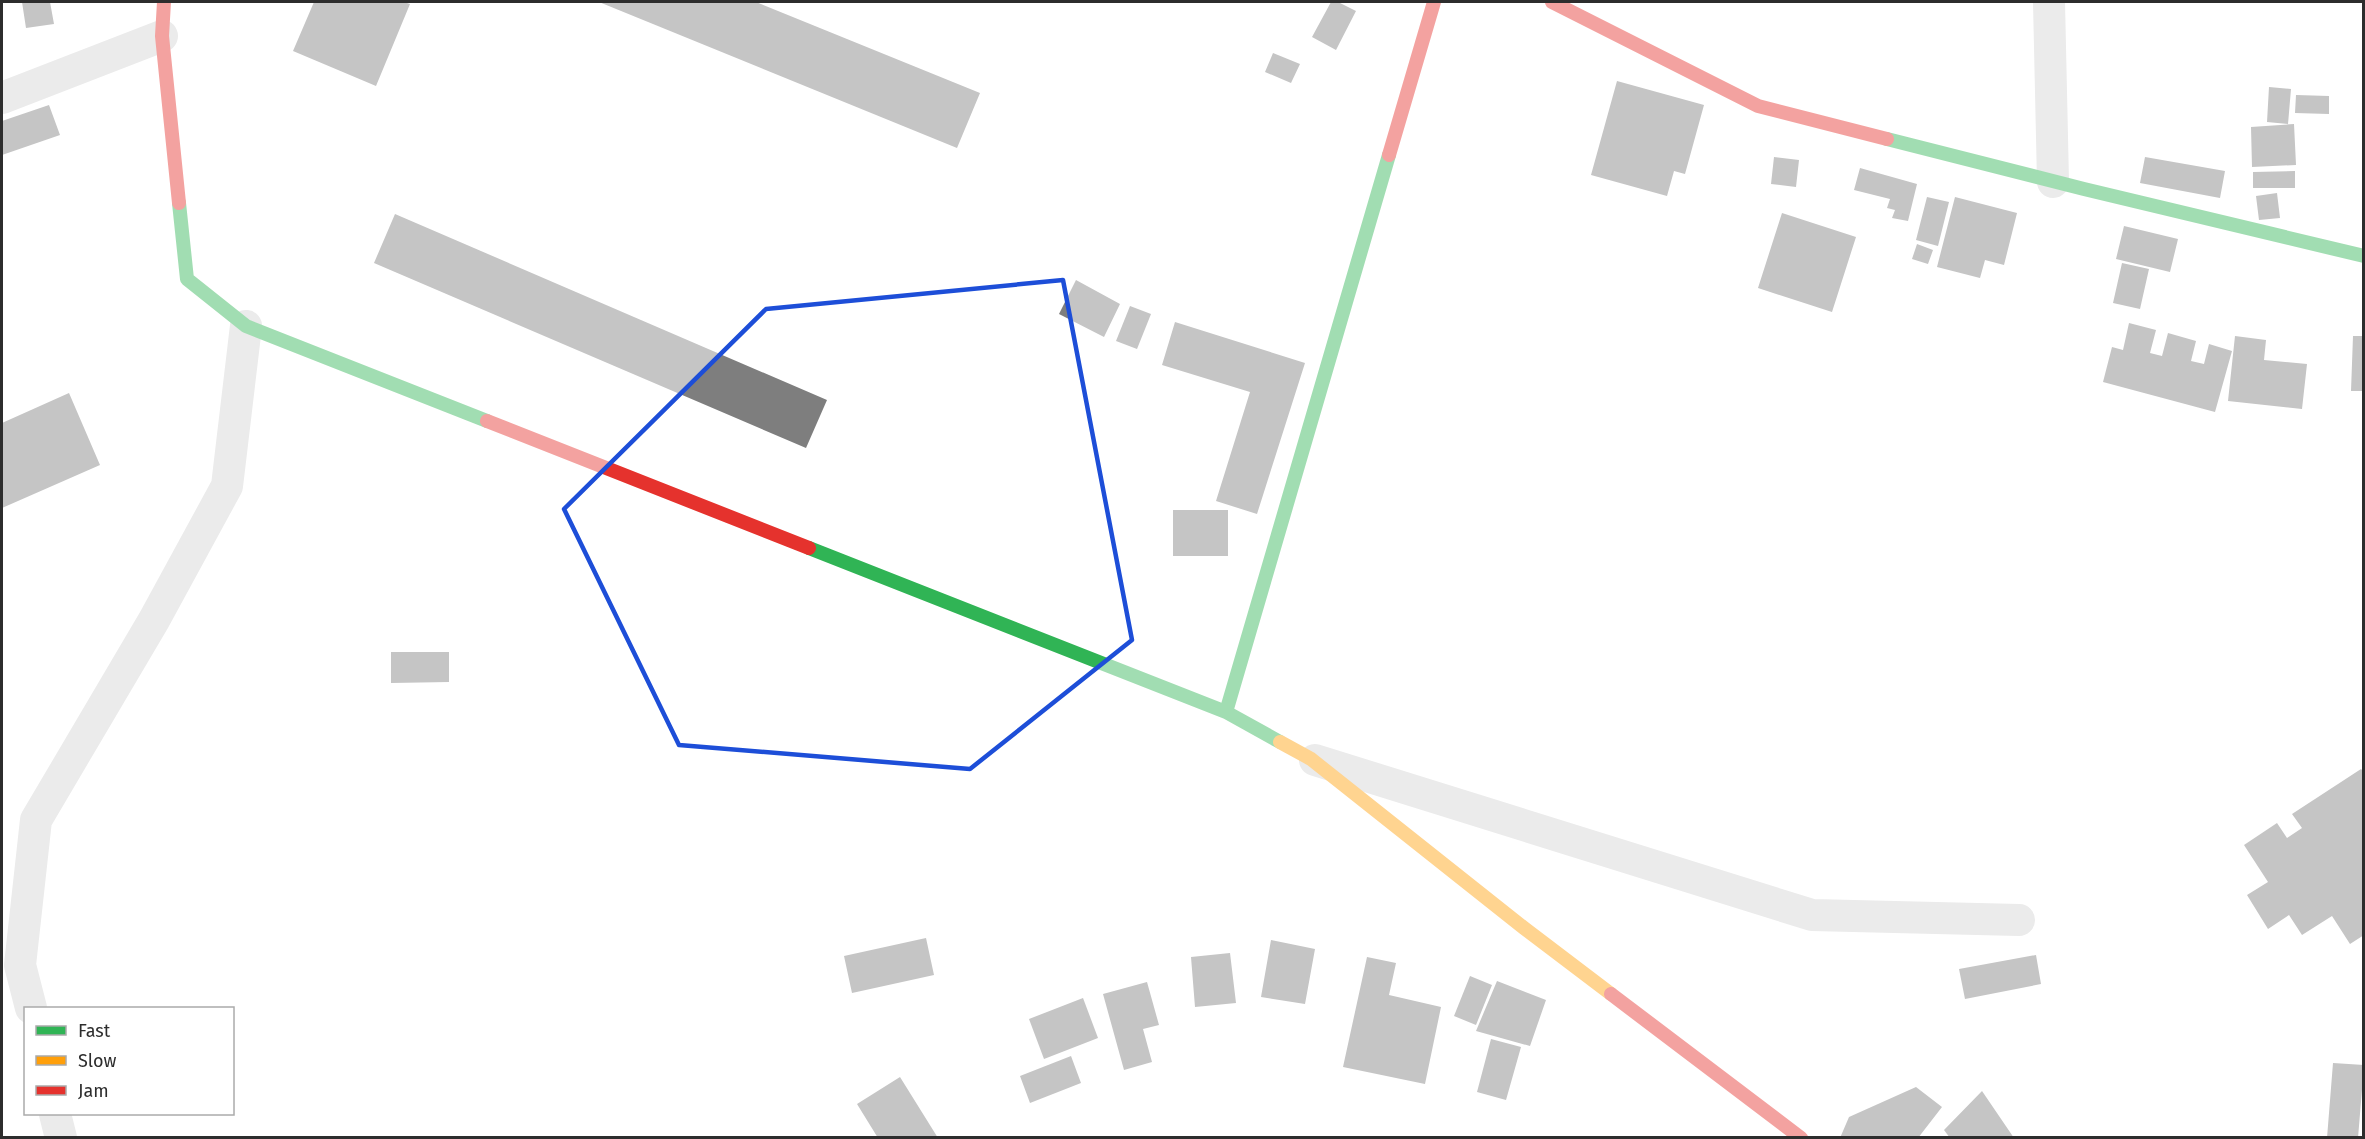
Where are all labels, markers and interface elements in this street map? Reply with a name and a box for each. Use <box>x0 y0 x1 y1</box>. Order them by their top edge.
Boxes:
legend <box>24 1007 234 1115</box>
text: Fast <box>78 1020 111 1042</box>
text: Slow <box>78 1050 117 1072</box>
text: Jam <box>78 1080 109 1102</box>

